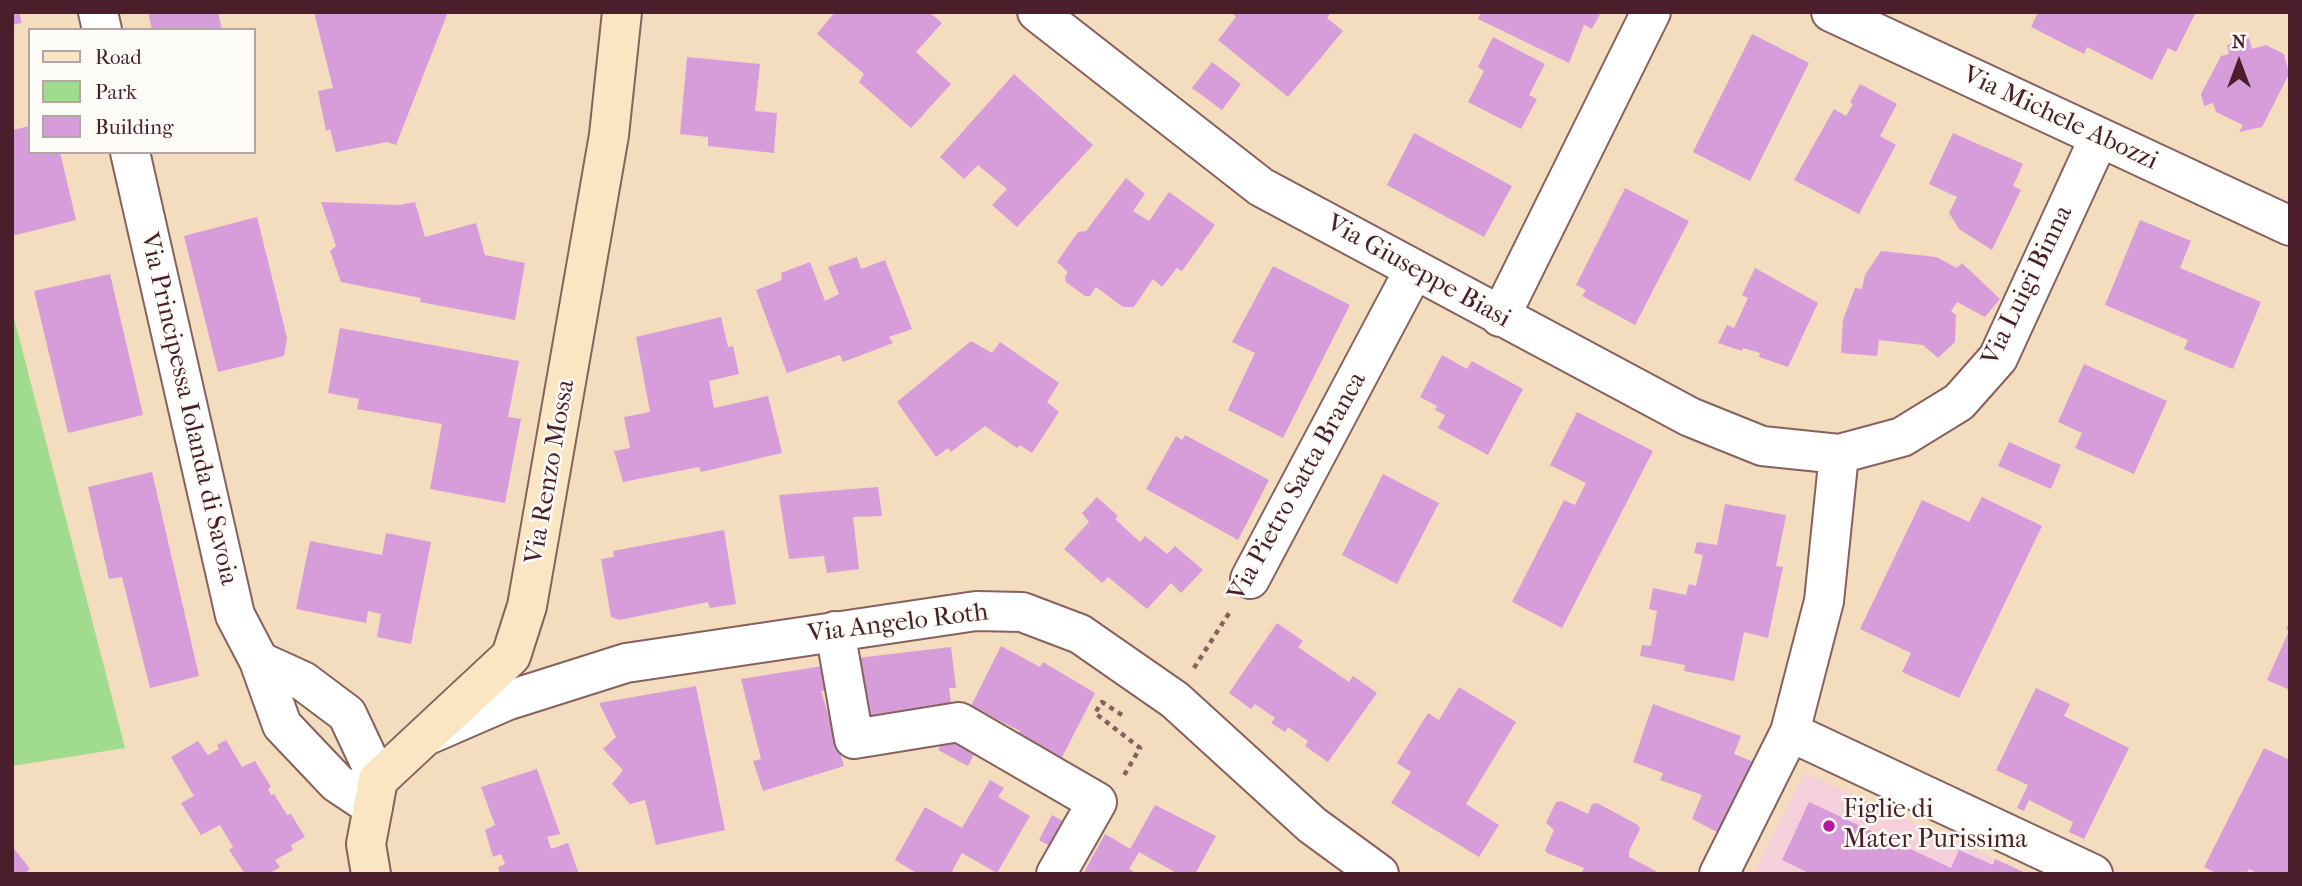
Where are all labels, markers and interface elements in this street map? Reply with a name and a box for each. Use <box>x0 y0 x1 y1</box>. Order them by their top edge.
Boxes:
legend <box>28 28 256 154</box>
north arrow <box>2204 28 2274 98</box>
text: N <box>2232 31 2246 53</box>
text: Road <box>95 45 142 69</box>
street label: Via Michele Abozzi <box>1957 60 2163 178</box>
text: Park <box>95 80 137 104</box>
text: Building <box>95 115 173 139</box>
street label: Via Luigi Binna <box>1976 201 2080 371</box>
street label: Via Giuseppe Biasi <box>1320 208 1516 336</box>
street label: Via Principessa Iolanda di Savoia <box>132 230 244 588</box>
street label: Via Pietro Satta Branca <box>1222 367 1374 607</box>
street label: Via Renzo Mossa <box>519 377 583 567</box>
street label: Via Angelo Roth <box>806 597 990 651</box>
place label: Figlie di Mater Purissima <box>1843 795 2027 856</box>
marker: Figlie di Mater Purissima <box>1821 818 1837 834</box>

